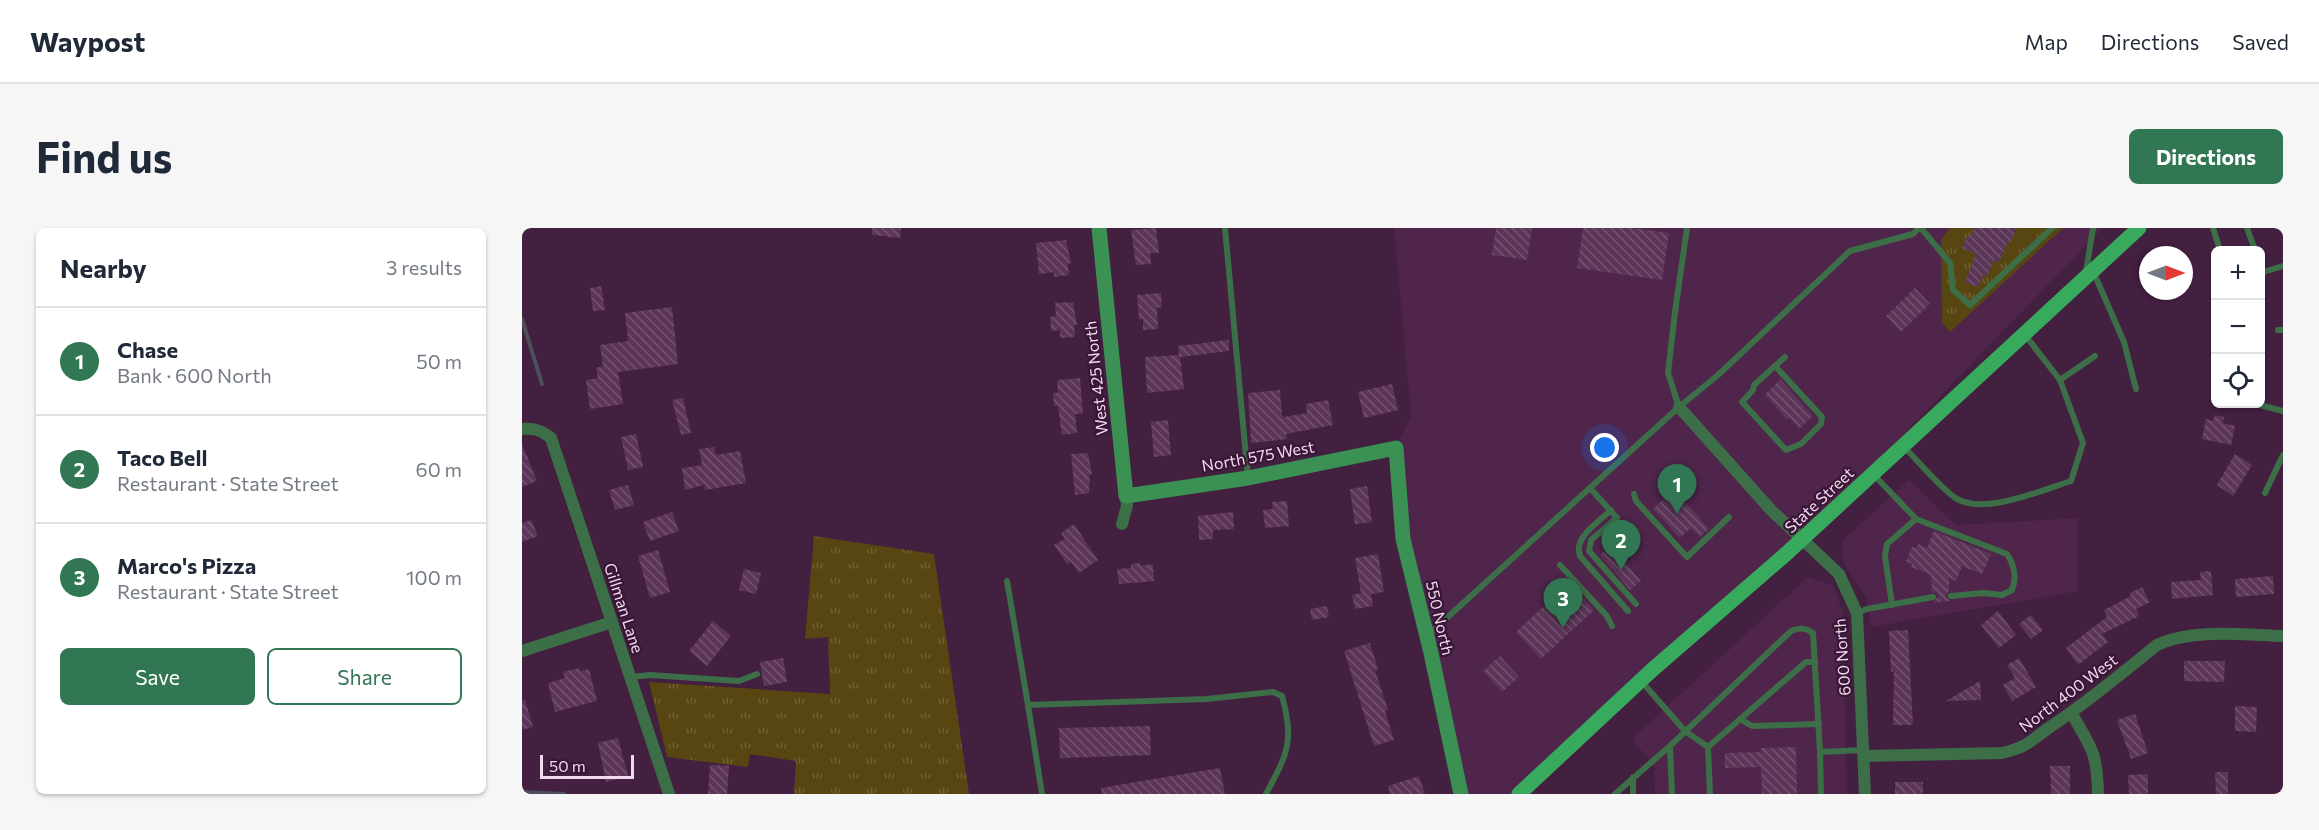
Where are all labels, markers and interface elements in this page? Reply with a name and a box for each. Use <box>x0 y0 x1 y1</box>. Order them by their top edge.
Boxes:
text: Waypost <box>30 24 145 58</box>
text: Map <box>2025 29 2068 54</box>
text: Directions <box>2101 29 2199 54</box>
text: Saved <box>2232 29 2289 54</box>
button: Directions <box>2129 129 2283 184</box>
text: Find us <box>36 130 172 182</box>
north arrow <box>2139 246 2193 300</box>
map controls <box>2211 246 2265 408</box>
button: + <box>2211 246 2265 300</box>
text: Nearby <box>60 252 147 283</box>
text: 3 results <box>386 255 462 279</box>
button: − <box>2211 300 2265 354</box>
street label: West 425 North <box>1080 320 1111 436</box>
text: Chase <box>117 336 178 363</box>
text: 1 <box>75 349 84 373</box>
text: 50 m <box>416 349 462 373</box>
button: locate <box>2211 354 2265 408</box>
text: Bank · 600 North <box>117 363 272 387</box>
your location <box>1590 433 1619 462</box>
street label: North 575 West <box>1200 436 1316 475</box>
text: Taco Bell <box>117 444 207 471</box>
text: 2 <box>74 457 85 481</box>
text: 60 m <box>416 457 462 481</box>
street label: State Street <box>1780 463 1857 536</box>
pin: 1 <box>1658 464 1696 514</box>
text: Restaurant · State Street <box>117 471 339 495</box>
pin: 2 <box>1602 520 1640 570</box>
text: Marco's Pizza <box>117 552 256 579</box>
street label: Gillman Lane <box>601 560 648 655</box>
text: 3 <box>74 565 85 589</box>
text: 100 m <box>406 565 462 589</box>
pin: 3 <box>1544 578 1582 628</box>
text: Restaurant · State Street <box>117 579 339 603</box>
street label: 550 North <box>1423 579 1458 657</box>
street label: 600 North <box>1829 618 1854 696</box>
button: Save <box>60 648 255 705</box>
button: Share <box>267 648 462 705</box>
street label: North 400 West <box>2015 649 2121 736</box>
scale bar <box>540 752 634 780</box>
text: 50 m <box>549 756 586 775</box>

